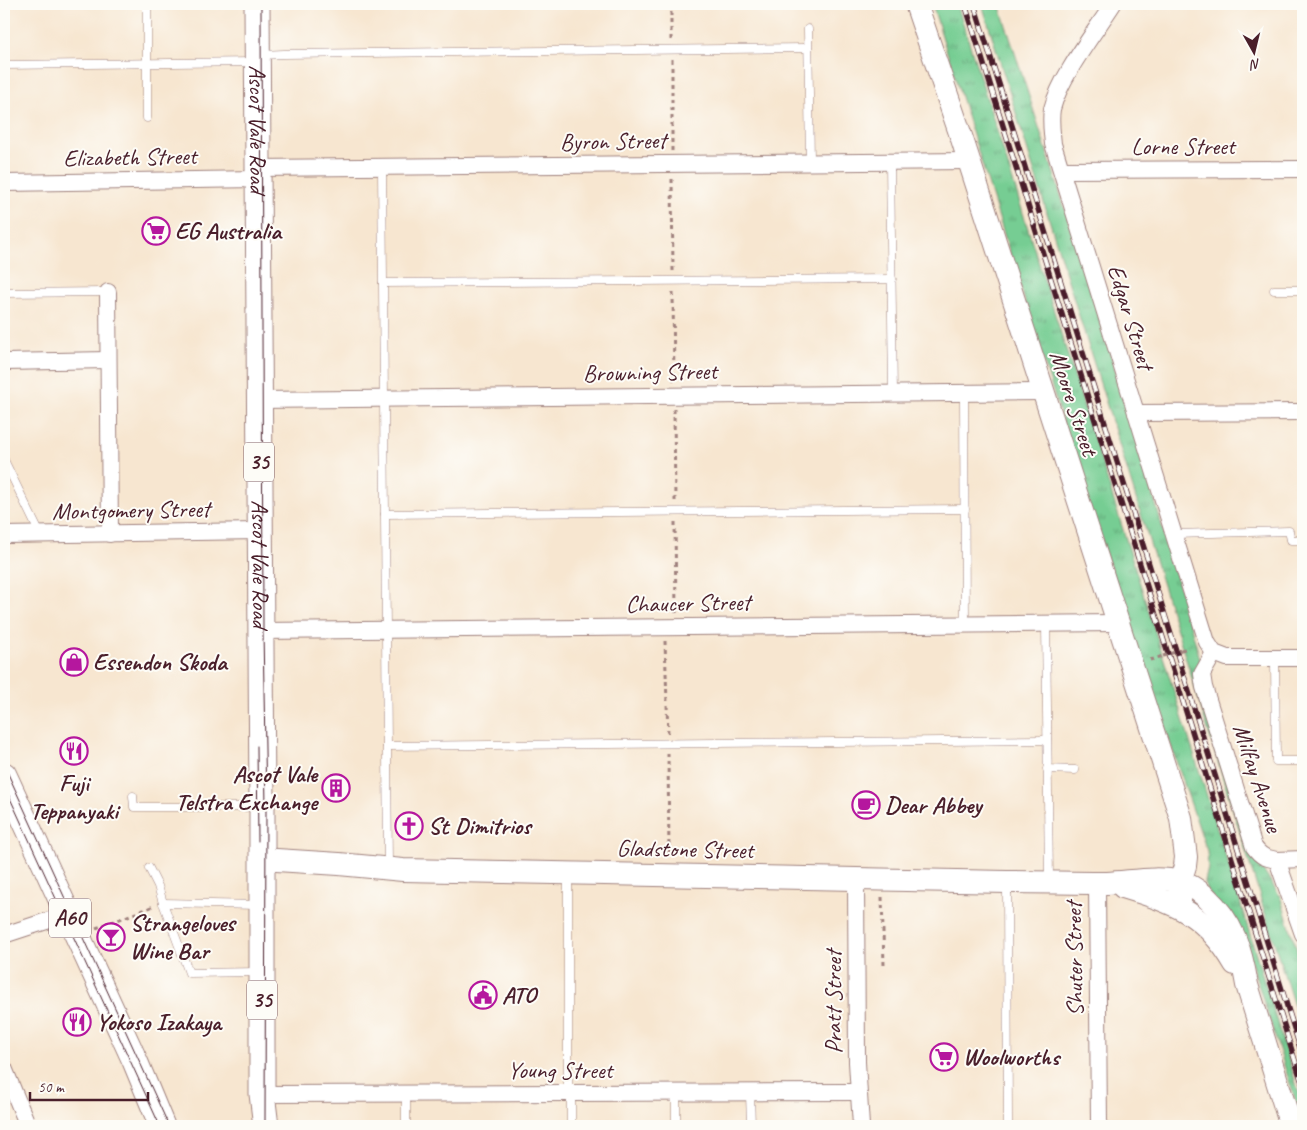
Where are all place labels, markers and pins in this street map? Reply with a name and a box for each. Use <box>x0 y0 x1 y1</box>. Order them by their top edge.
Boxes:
supermarket icon: EG Australia <box>141 216 171 246</box>
place label: EG Australia <box>175 216 283 246</box>
shop icon: Essendon Skoda <box>59 647 89 677</box>
place label: Essendon Skoda <box>93 647 229 677</box>
restaurant icon: Fuji Teppanyaki <box>59 736 89 766</box>
place label: Ascot Vale Telstra Exchange <box>176 759 319 817</box>
place label: Fuji Teppanyaki <box>30 768 121 826</box>
building icon: Ascot Vale Telstra Exchange <box>321 773 351 803</box>
cafe icon: Dear Abbey <box>851 790 881 820</box>
place label: Dear Abbey <box>885 790 984 820</box>
church icon: St Dimitrios <box>394 811 424 841</box>
place label: St Dimitrios <box>428 811 533 841</box>
place label: Strangeloves Wine Bar <box>130 908 237 966</box>
bar icon: Strangeloves Wine Bar <box>96 922 126 952</box>
public building icon: ATO <box>468 980 498 1010</box>
place label: ATO <box>502 980 539 1010</box>
restaurant icon: Yokoso Izakaya <box>62 1007 92 1037</box>
place label: Yokoso Izakaya <box>96 1007 223 1037</box>
supermarket icon: Woolworths <box>929 1042 959 1072</box>
place label: Woolworths <box>963 1042 1062 1072</box>

